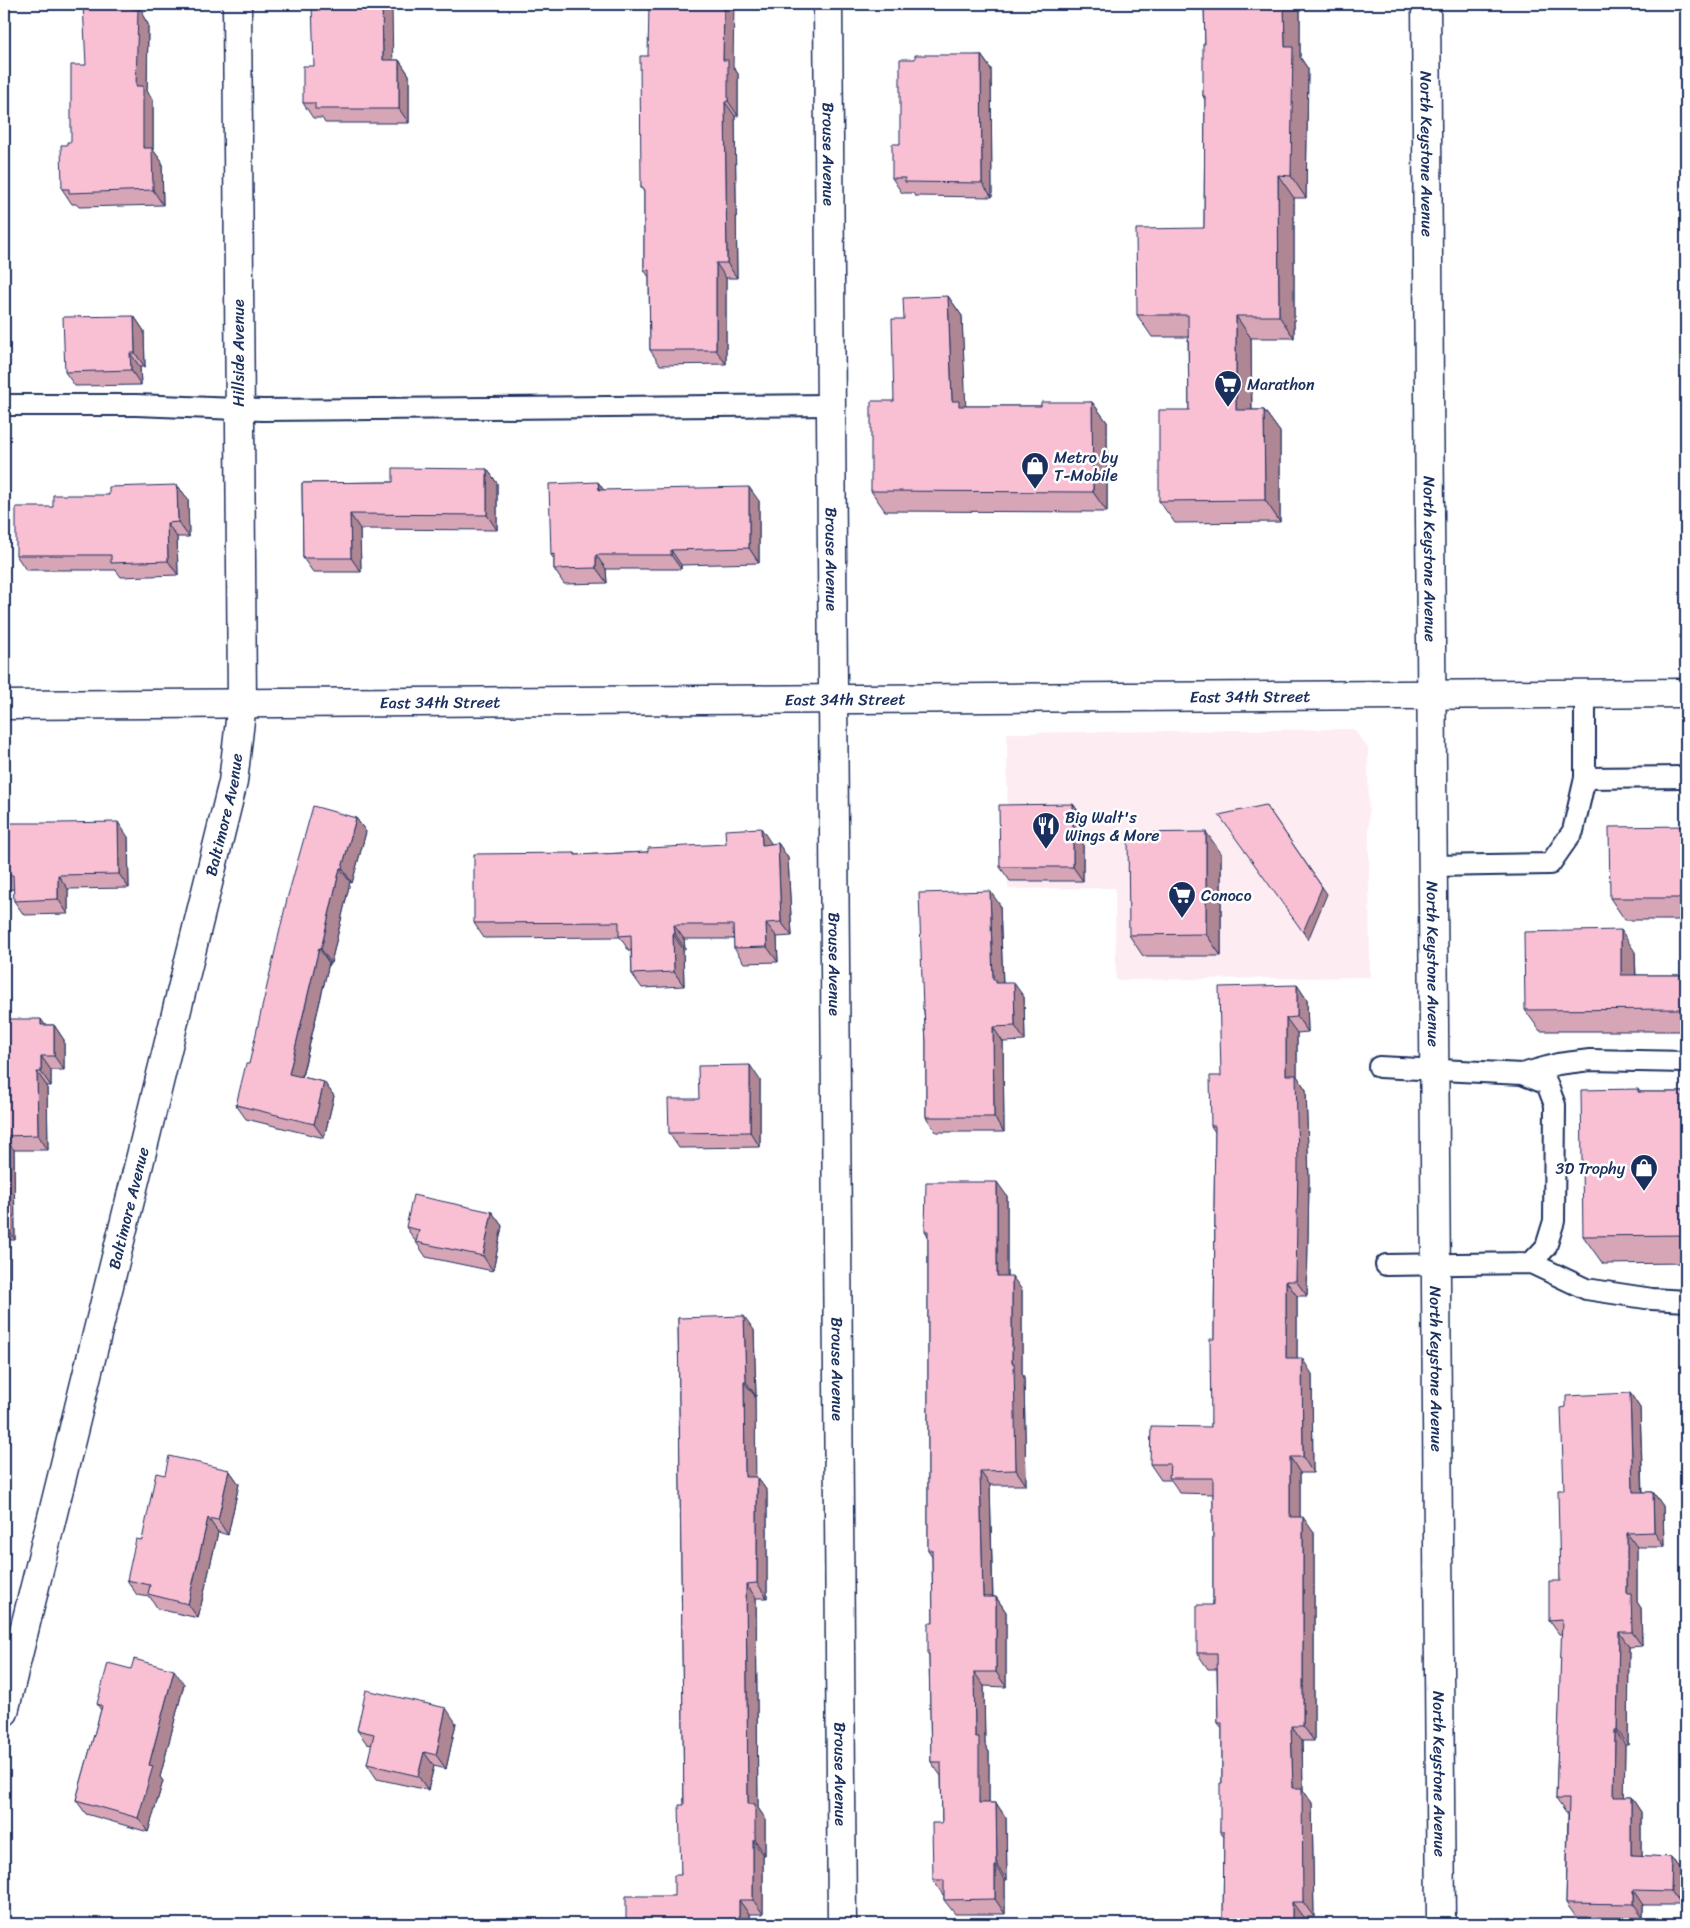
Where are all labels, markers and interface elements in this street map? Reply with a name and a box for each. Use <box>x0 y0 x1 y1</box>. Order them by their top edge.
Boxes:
street label: North Keystone Avenue <box>1412 71 1442 237</box>
street label: Brouse Avenue <box>814 102 844 206</box>
street label: Hillside Avenue <box>224 299 253 407</box>
supermarket icon: Marathon <box>1213 369 1243 408</box>
place label: Marathon <box>1247 370 1315 399</box>
place label: Metro by T-Mobile <box>1054 443 1119 490</box>
shop icon: Metro by T-Mobile <box>1020 451 1050 490</box>
street label: North Keystone Avenue <box>1415 476 1445 642</box>
street label: Brouse Avenue <box>817 507 847 611</box>
street label: East 34th Street <box>1190 681 1310 711</box>
street label: East 34th Street <box>785 684 905 714</box>
street label: East 34th Street <box>380 687 500 717</box>
street label: Baltimore Avenue <box>196 752 251 879</box>
place label: Big Walt's Wings & More <box>1065 803 1159 850</box>
restaurant icon: Big Walt's Wings & More <box>1031 811 1061 850</box>
supermarket icon: Conoco <box>1167 880 1197 919</box>
place label: Conoco <box>1201 881 1252 910</box>
street label: North Keystone Avenue <box>1418 881 1449 1047</box>
street label: Brouse Avenue <box>820 912 850 1016</box>
street label: Baltimore Avenue <box>99 1144 157 1272</box>
shop icon: 3D Trophy <box>1629 1153 1659 1192</box>
place label: 3D Trophy <box>1556 1154 1626 1183</box>
street label: North Keystone Avenue <box>1422 1286 1452 1452</box>
street label: Brouse Avenue <box>823 1317 853 1421</box>
street label: North Keystone Avenue <box>1425 1691 1455 1857</box>
street label: Brouse Avenue <box>826 1722 856 1826</box>

